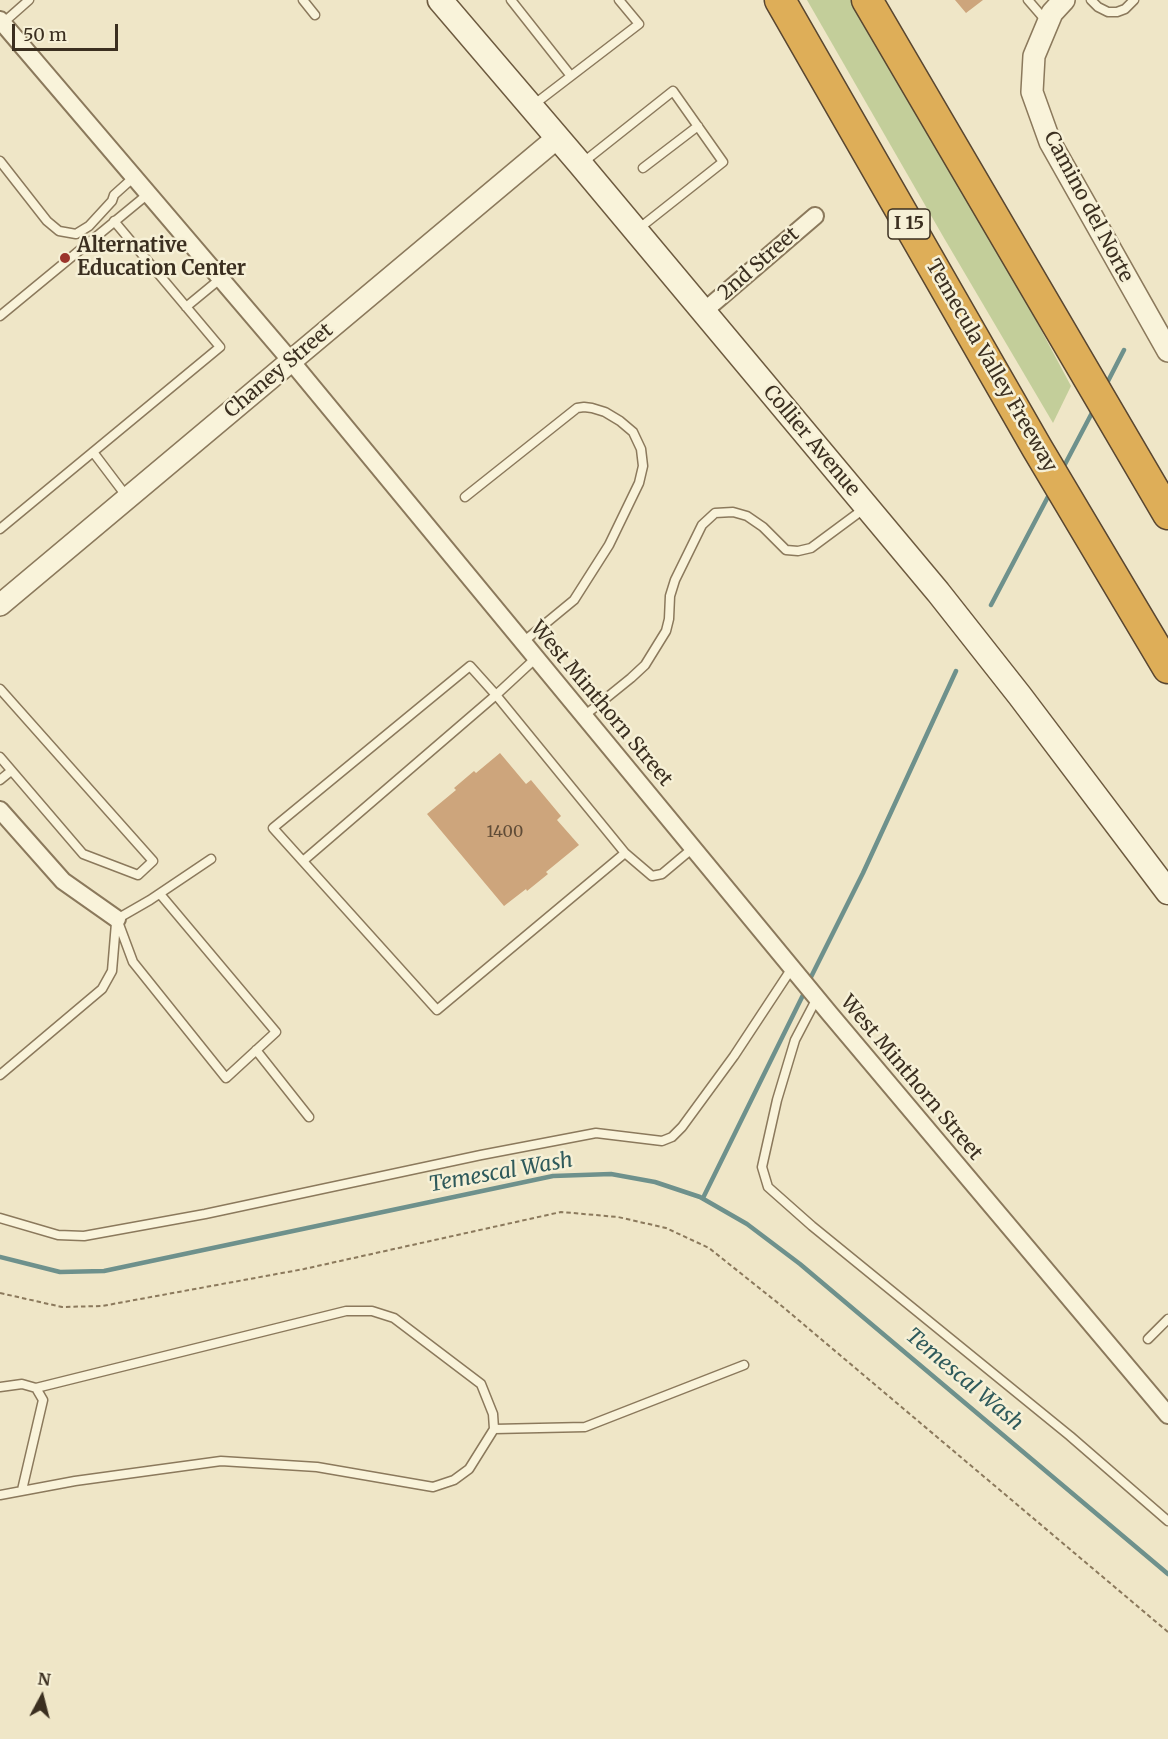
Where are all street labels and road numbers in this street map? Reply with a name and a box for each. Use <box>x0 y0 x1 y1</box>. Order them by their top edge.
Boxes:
street label: Camino del Norte <box>1038 128 1138 286</box>
road number: I 15 <box>888 209 930 239</box>
street label: 2nd Street <box>714 222 804 306</box>
street label: Temecula Valley Freeway <box>920 255 1062 477</box>
street label: Chaney Street <box>220 319 338 423</box>
street label: Collier Avenue <box>758 381 864 501</box>
street label: West Minthorn Street <box>525 617 677 791</box>
street label: West Minthorn Street <box>835 991 987 1165</box>

